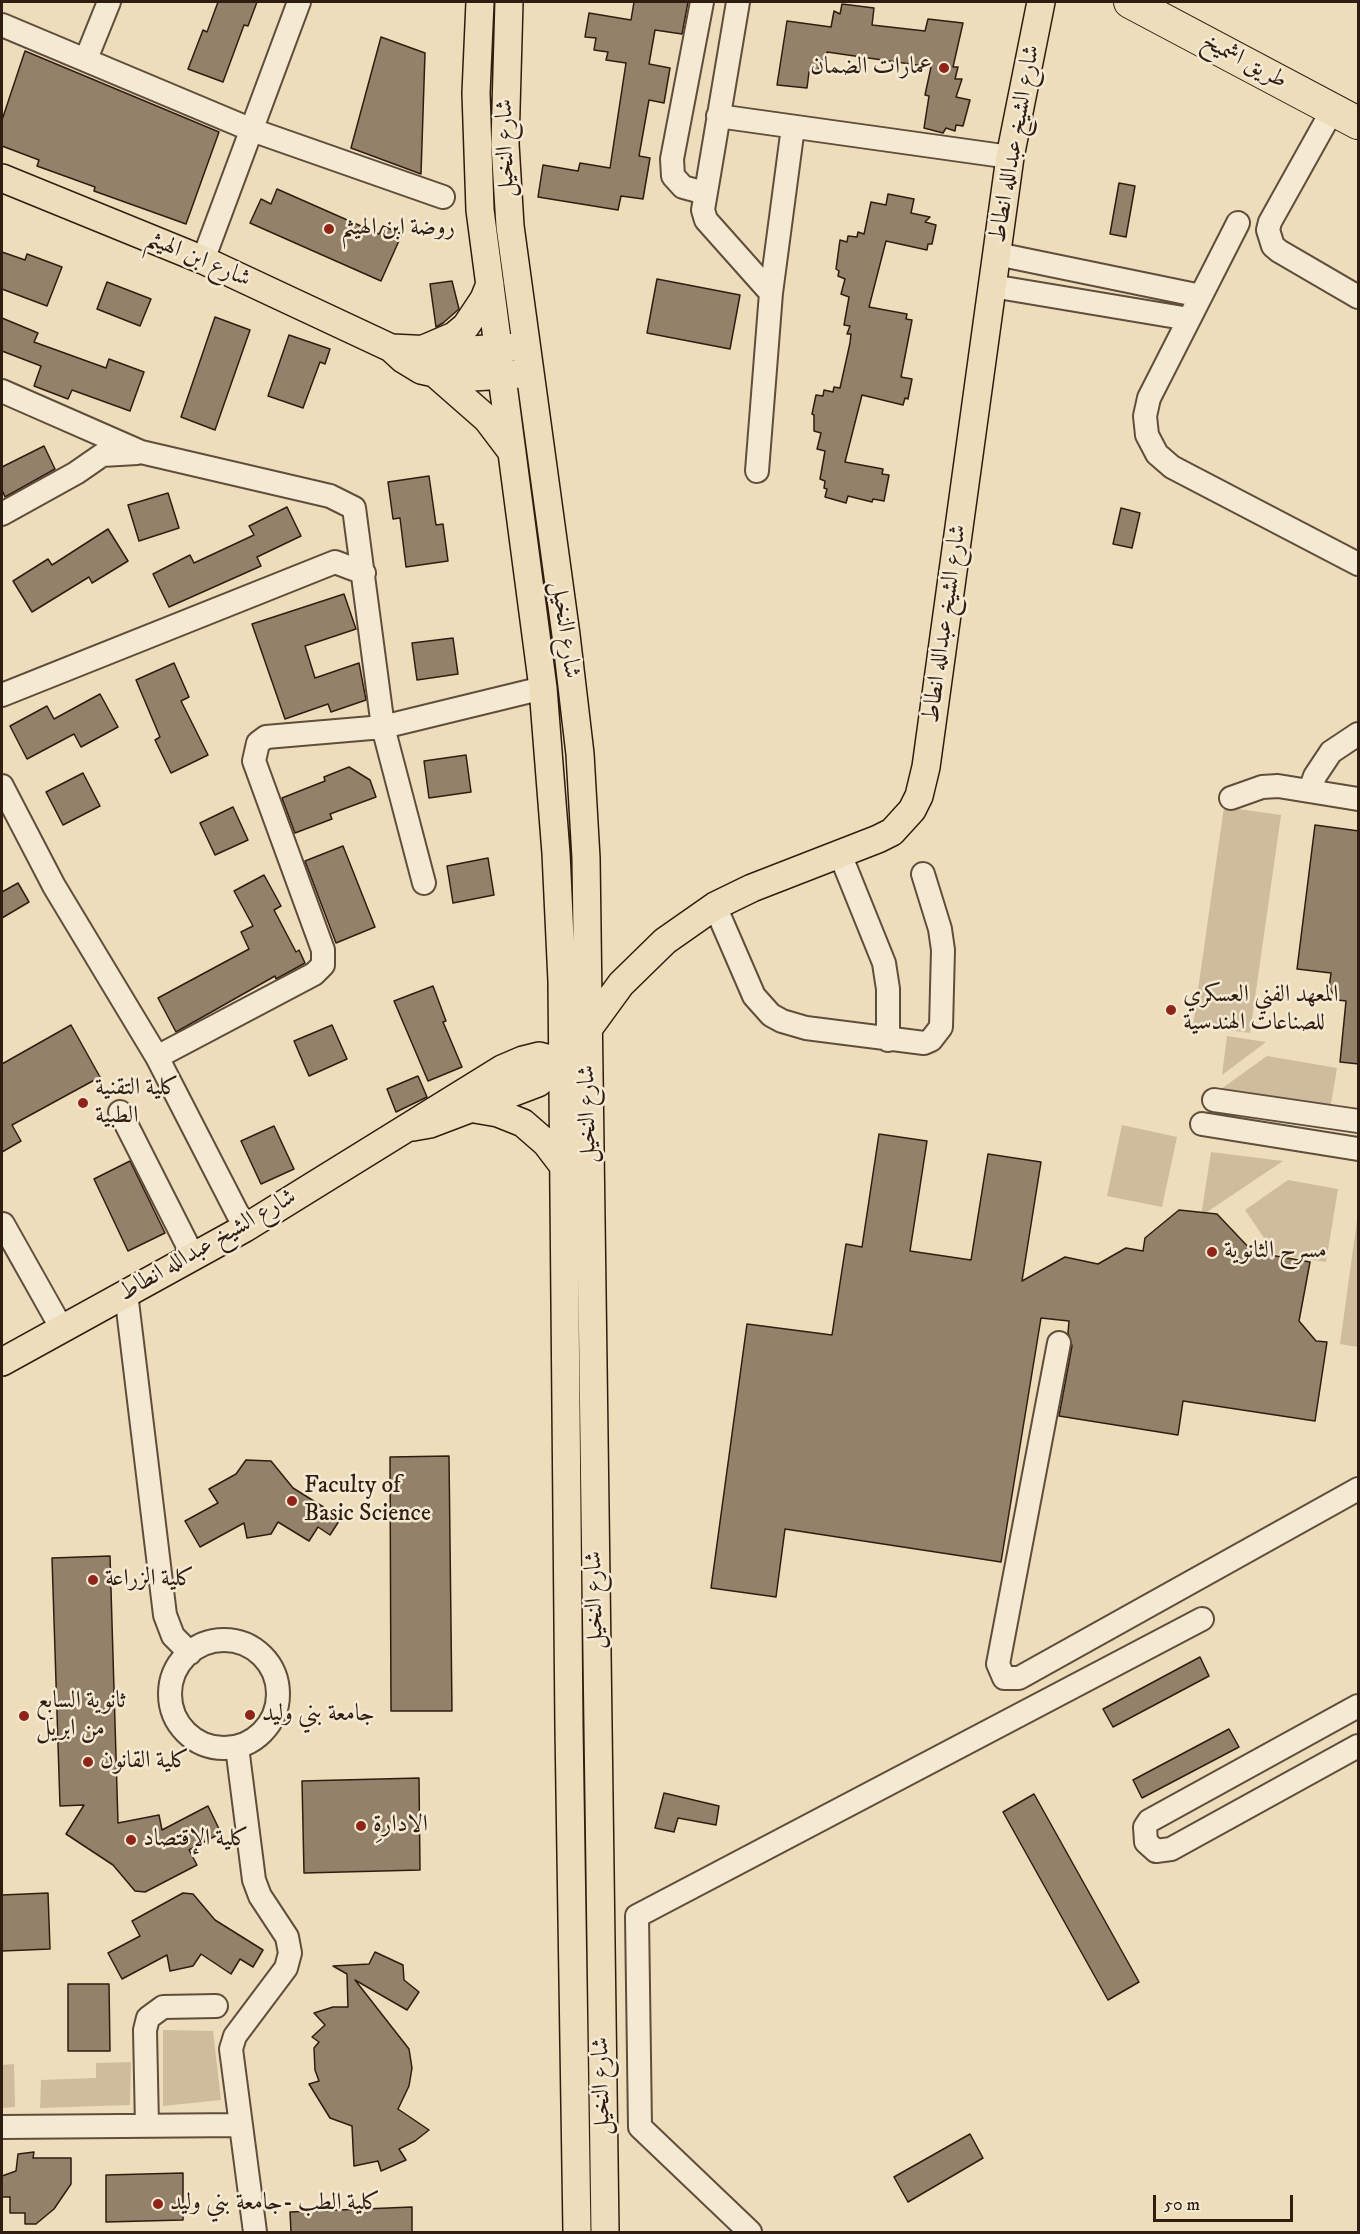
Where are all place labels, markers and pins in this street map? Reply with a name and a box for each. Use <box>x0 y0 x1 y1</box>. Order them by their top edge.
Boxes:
place label: عمارات الضمان <box>810 54 932 82</box>
marker: عمارات الضمان <box>937 61 951 75</box>
place label: روضة ابن الهيثم <box>341 215 455 243</box>
marker: روضة ابن الهيثم <box>322 222 336 236</box>
place label: المعهد الفني العسكري للصناعات الهندسية <box>1183 982 1338 1038</box>
marker: المعهد الفني العسكري للصناعات الهندسية <box>1164 1003 1178 1017</box>
place label: كلية التقنية الطبية <box>95 1075 179 1131</box>
marker: كلية التقنية الطبية <box>76 1096 90 1110</box>
place label: مسرح الثانوية <box>1224 1238 1327 1266</box>
marker: مسرح الثانوية <box>1205 1245 1219 1259</box>
place label: Faculty of Basic Science <box>304 1473 431 1529</box>
marker: Faculty of Basic Science <box>285 1494 299 1508</box>
place label: كلية الزراعة <box>105 1566 194 1594</box>
marker: كلية الزراعة <box>86 1573 100 1587</box>
place label: ثانوية السابع من ابريل <box>36 1688 126 1744</box>
place label: جامعة بني وليد <box>262 1701 375 1729</box>
marker: جامعة بني وليد <box>243 1708 257 1722</box>
marker: ثانوية السابع من ابريل <box>17 1709 31 1723</box>
place label: كلية القانون <box>100 1748 189 1776</box>
marker: كلية القانون <box>81 1755 95 1769</box>
place label: ِالادارة <box>373 1812 428 1840</box>
marker: ِالادارة <box>354 1819 368 1833</box>
place label: كلية الإقتصاد <box>143 1826 249 1854</box>
marker: كلية الإقتصاد <box>124 1833 138 1847</box>
place label: كلية الطب -جامعة بني وليد <box>170 2190 380 2218</box>
marker: كلية الطب -جامعة بني وليد <box>151 2197 165 2211</box>

